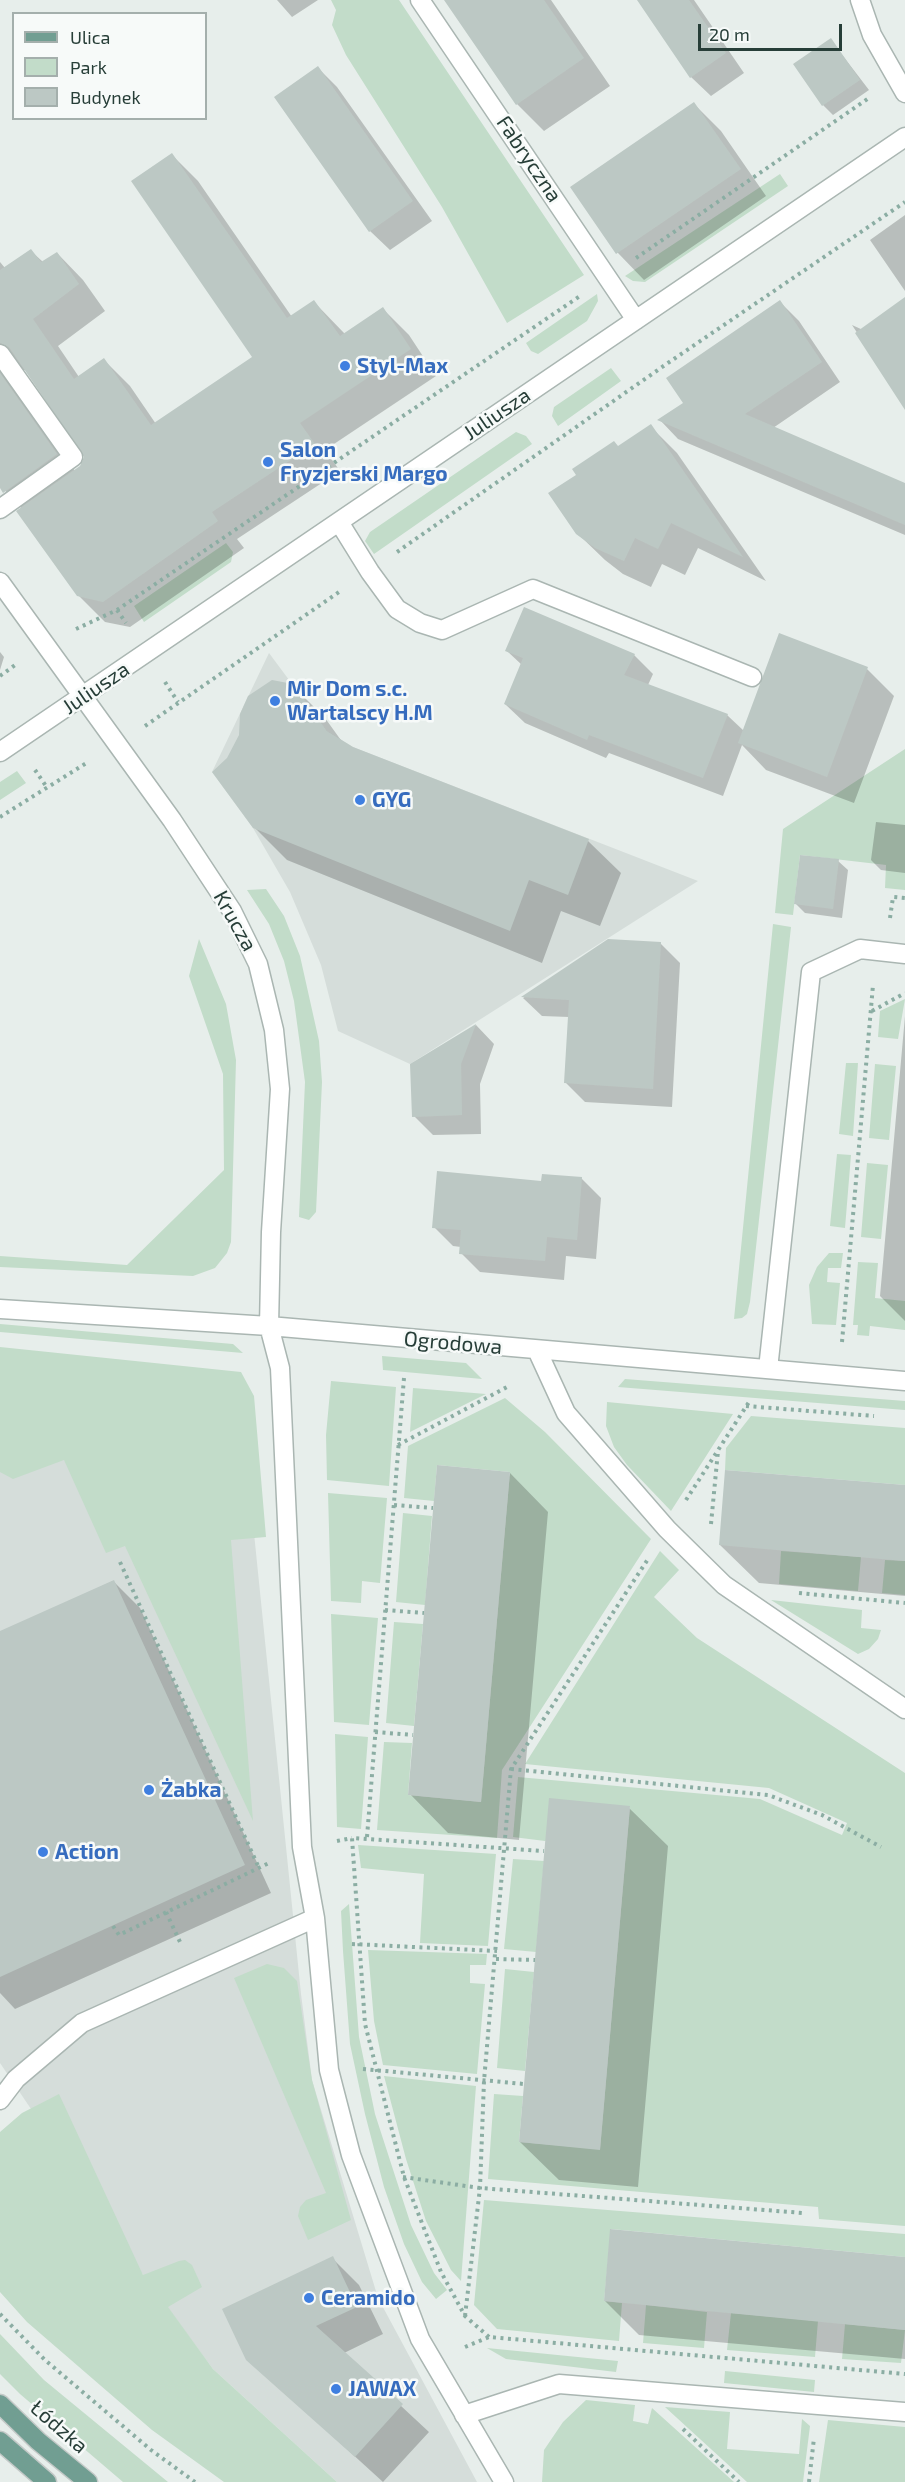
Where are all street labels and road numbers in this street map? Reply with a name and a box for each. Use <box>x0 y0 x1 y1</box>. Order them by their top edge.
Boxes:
street label: Fabryczna <box>491 111 567 207</box>
street label: Juliusza <box>459 382 535 446</box>
street label: Juliusza <box>58 656 134 720</box>
street label: Krucza <box>208 886 262 956</box>
street label: Ogrodowa <box>403 1326 503 1360</box>
street label: Łódzka <box>25 2395 93 2459</box>

